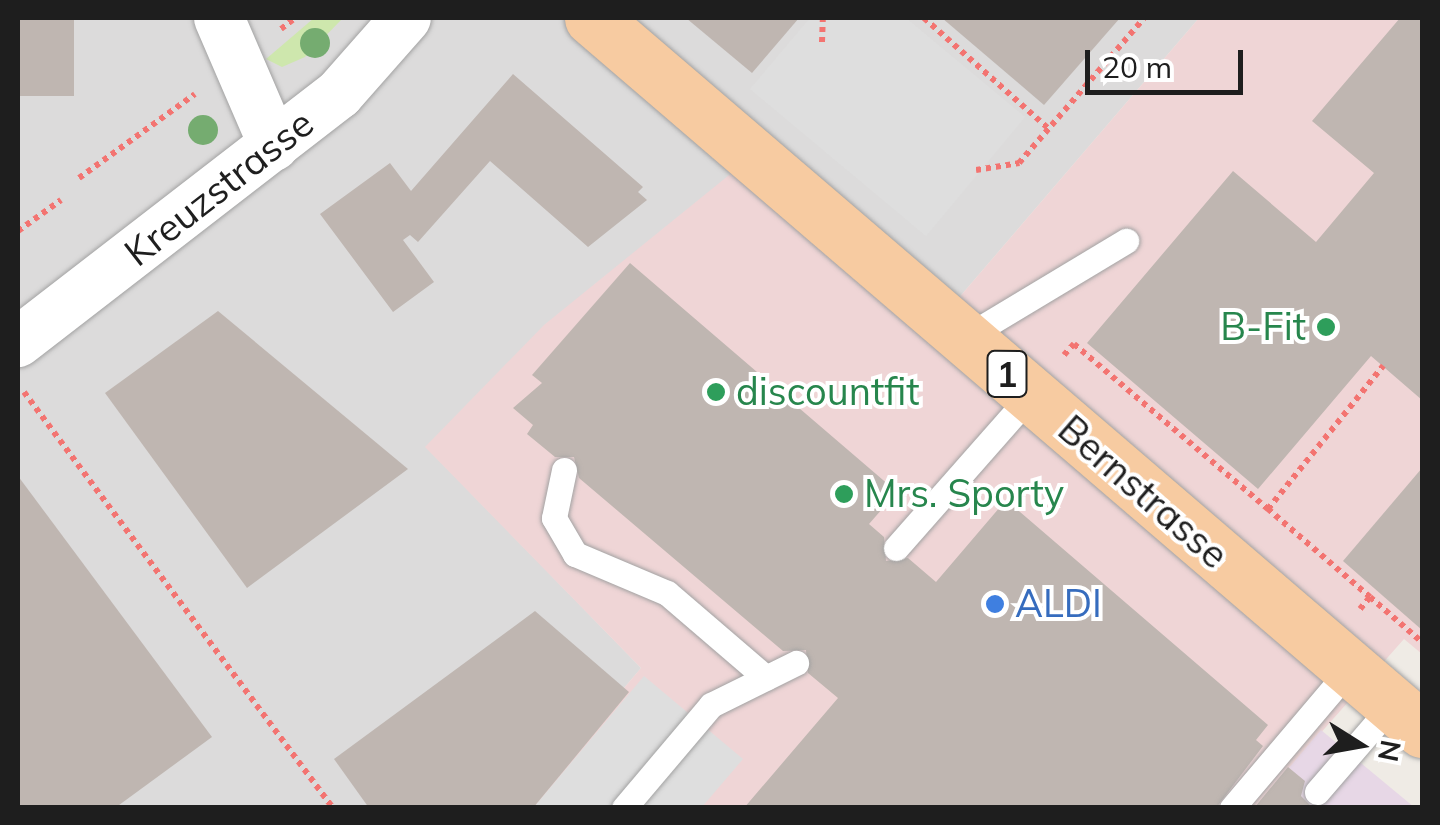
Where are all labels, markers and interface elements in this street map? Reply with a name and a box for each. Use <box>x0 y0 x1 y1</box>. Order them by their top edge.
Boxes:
scale bar <box>1090 30 1248 92</box>
text: 20 m <box>1102 48 1172 86</box>
street label: Kreuzstrasse <box>116 100 322 276</box>
place label: B-Fit <box>1220 304 1306 350</box>
marker: B-Fit <box>1315 316 1337 338</box>
road number: 1 <box>984 344 1030 404</box>
place label: discountfit <box>736 369 919 415</box>
marker: discountfit <box>705 381 727 403</box>
street label: Bernstrasse <box>1049 406 1237 578</box>
place label: Mrs. Sporty <box>864 471 1064 517</box>
marker: Mrs. Sporty <box>833 483 855 505</box>
place label: ALDI <box>1015 581 1102 627</box>
marker: ALDI <box>984 593 1006 615</box>
north arrow <box>1310 695 1410 795</box>
text: N <box>1371 737 1409 765</box>

